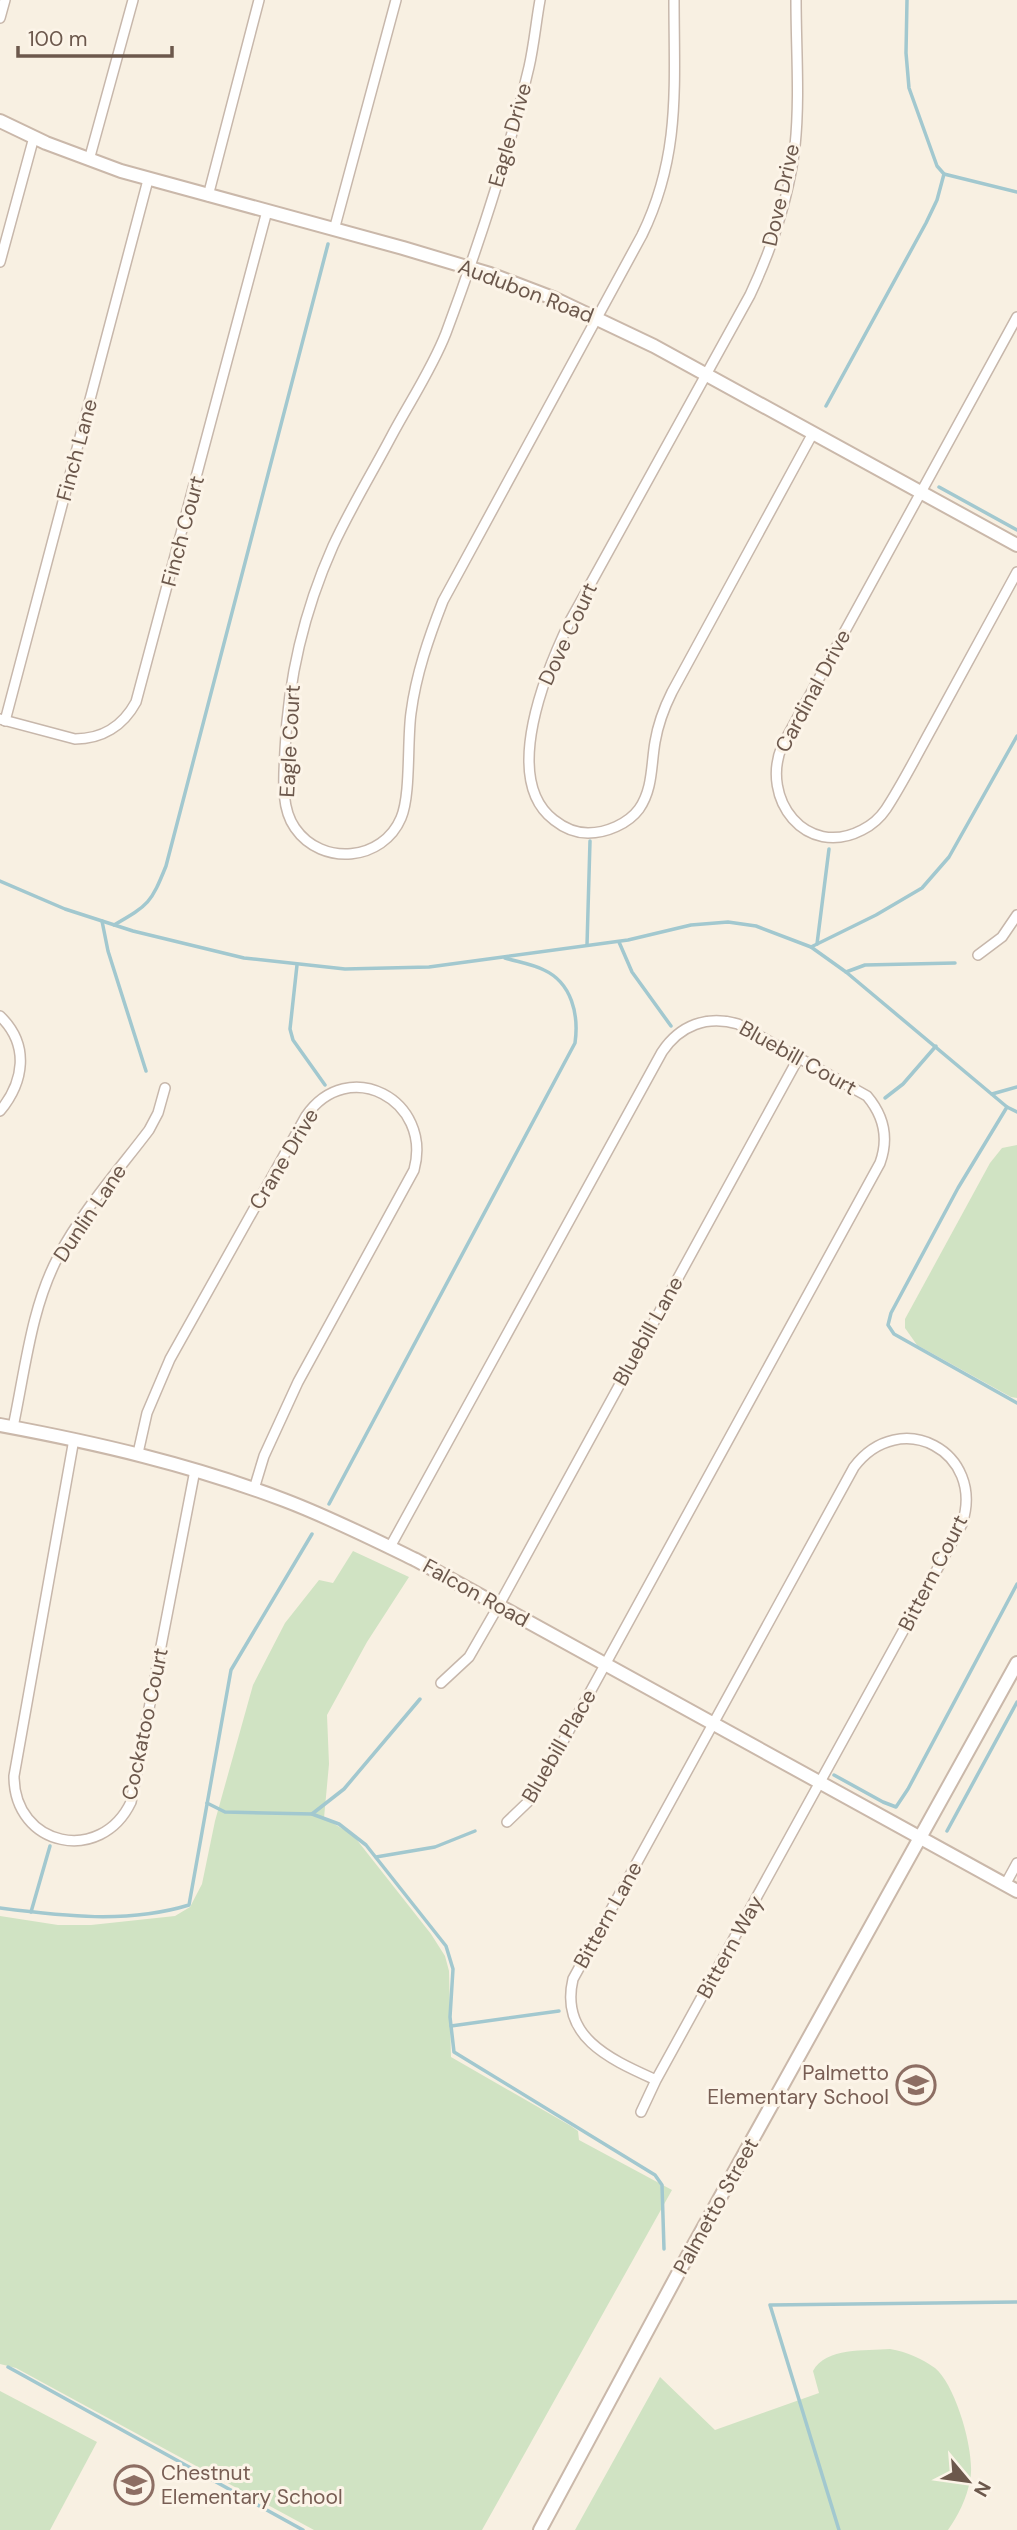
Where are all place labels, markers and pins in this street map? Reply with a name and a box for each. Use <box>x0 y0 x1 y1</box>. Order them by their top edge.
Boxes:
place label: Palmetto Elementary School <box>707 2059 889 2111</box>
school or university icon: Palmetto Elementary School <box>895 2064 937 2106</box>
place label: Chestnut Elementary School <box>161 2459 343 2511</box>
school or university icon: Chestnut Elementary School <box>113 2464 155 2506</box>

